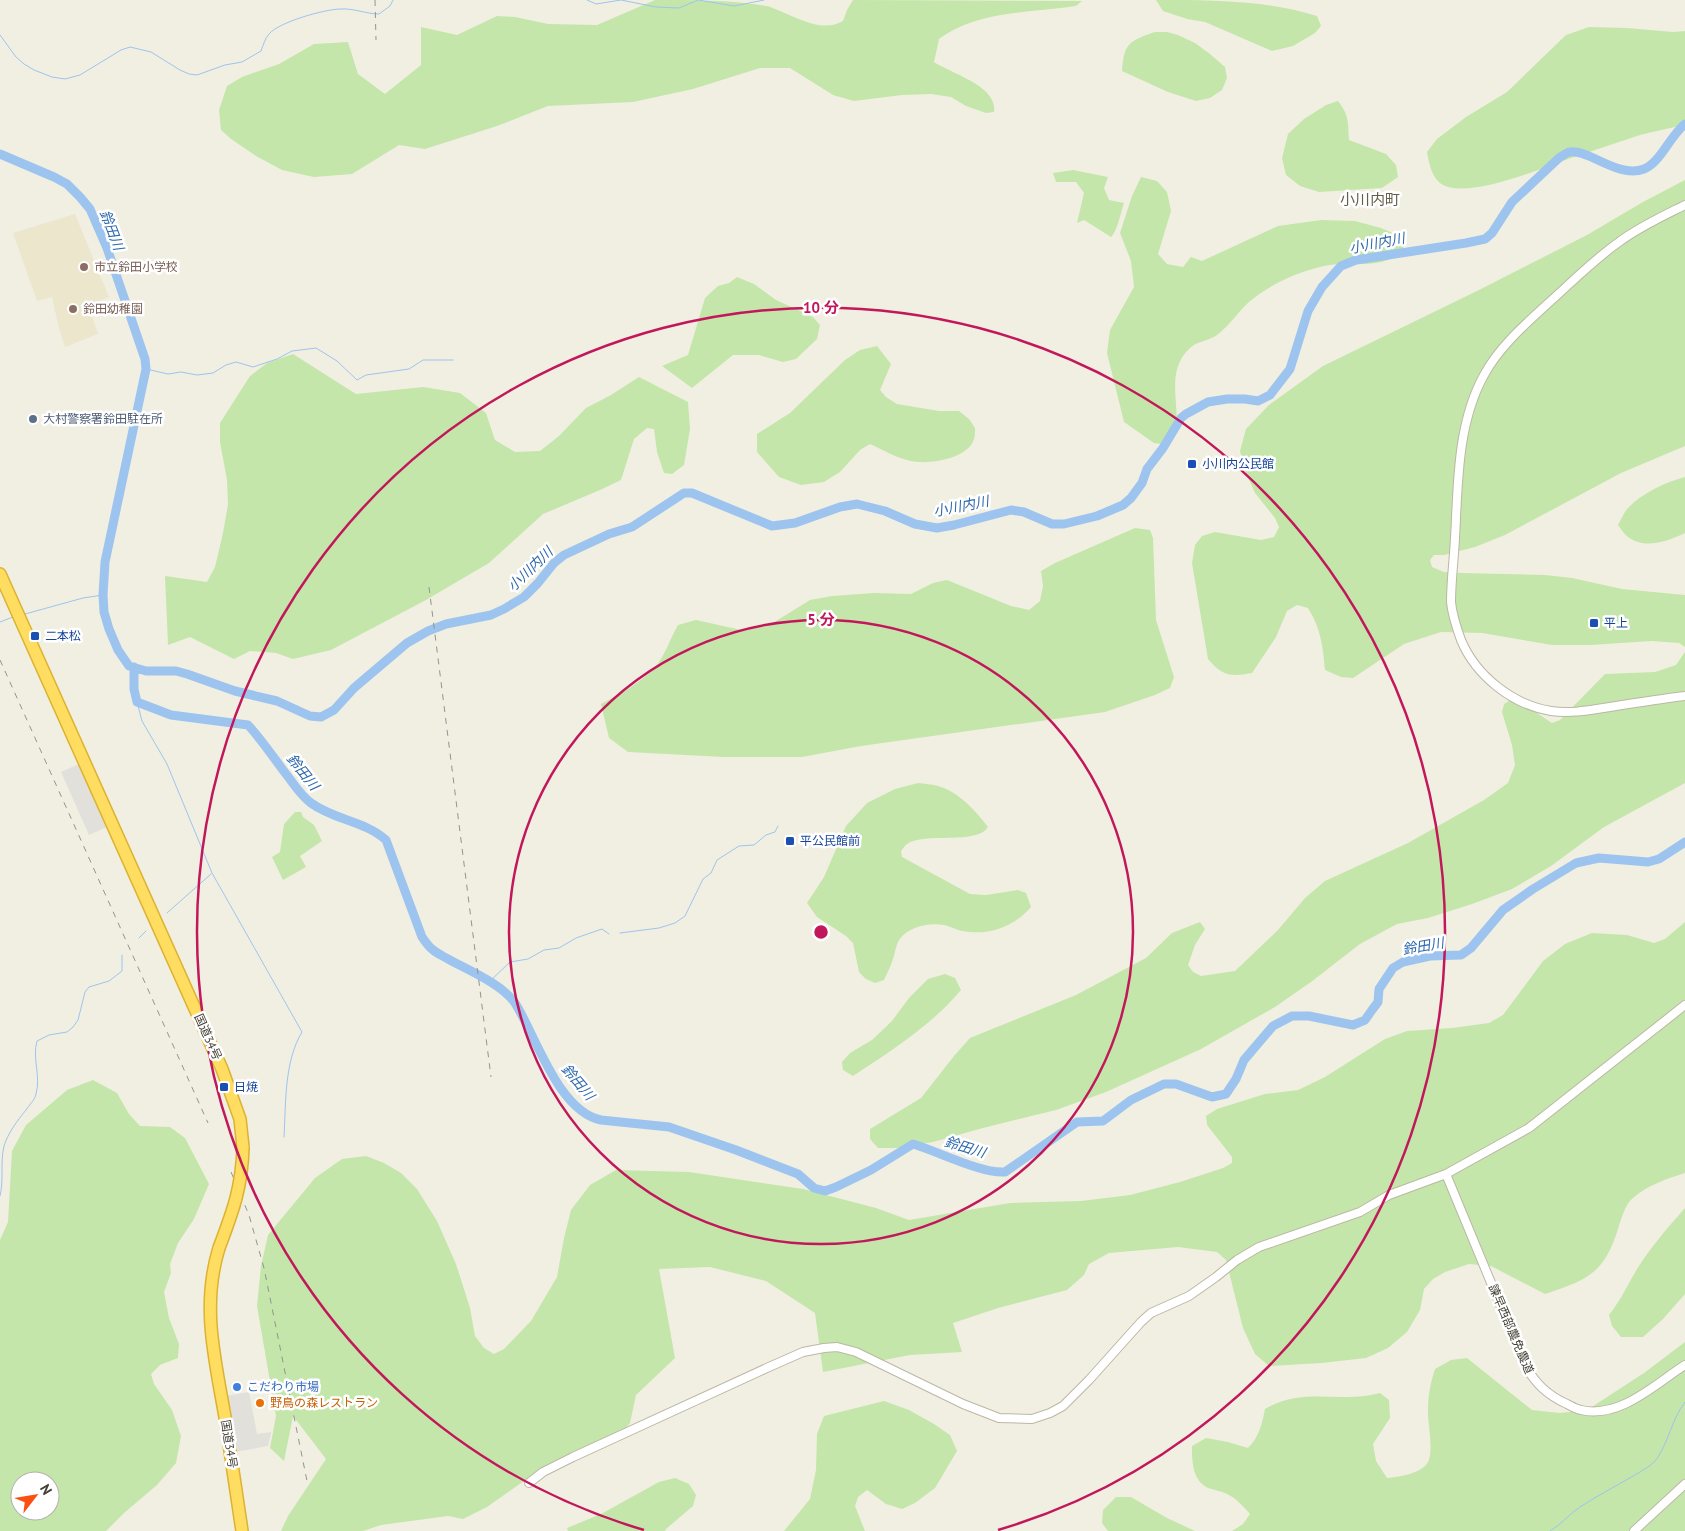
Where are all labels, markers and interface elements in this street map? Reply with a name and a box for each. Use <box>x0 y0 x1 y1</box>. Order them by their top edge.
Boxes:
district label: 小川内町 <box>1340 190 1400 209</box>
water label: 鈴田川 <box>96 207 129 255</box>
water label: 小川内川 <box>1348 228 1408 257</box>
place label: 市立鈴田小学校 <box>94 259 178 274</box>
marker: 市立鈴田小学校 <box>78 261 90 273</box>
text: 10 分 <box>803 298 839 317</box>
place label: 鈴田幼稚園 <box>83 301 143 316</box>
marker: 鈴田幼稚園 <box>67 303 79 315</box>
place label: 大村警察署鈴田駐在所 <box>43 411 163 426</box>
marker: 大村警察署鈴田駐在所 <box>27 413 39 425</box>
place label: 小川内公民館 <box>1202 456 1274 471</box>
marker: 小川内公民館 <box>1186 458 1198 470</box>
water label: 小川内川 <box>932 491 992 520</box>
water label: 小川内川 <box>504 542 558 595</box>
text: 5 分 <box>807 610 835 629</box>
place label: 平上 <box>1604 615 1628 630</box>
marker: 平上 <box>1588 617 1600 629</box>
place label: 二本松 <box>45 628 81 643</box>
marker: 二本松 <box>29 630 41 642</box>
water label: 鈴田川 <box>283 750 324 796</box>
place label: 平公民館前 <box>800 833 860 848</box>
marker: 平公民館前 <box>784 835 796 847</box>
centre of rings <box>812 923 830 941</box>
water label: 鈴田川 <box>1401 933 1447 959</box>
street label: 国道34号 <box>192 1011 225 1062</box>
water label: 鈴田川 <box>558 1060 600 1105</box>
place label: 日焼 <box>234 1079 258 1094</box>
marker: 日焼 <box>218 1081 230 1093</box>
water label: 鈴田川 <box>942 1132 990 1162</box>
street label: 諫早西部農免農道 <box>1486 1282 1537 1376</box>
place label: こだわり市場 <box>247 1379 319 1394</box>
marker: こだわり市場 <box>231 1381 243 1393</box>
place label: 野鳥の森レストラン <box>270 1395 378 1410</box>
marker: 野鳥の森レストラン <box>254 1397 266 1409</box>
street label: 国道34号 <box>218 1419 241 1469</box>
north arrow <box>10 1471 60 1521</box>
text: N <box>36 1481 56 1498</box>

